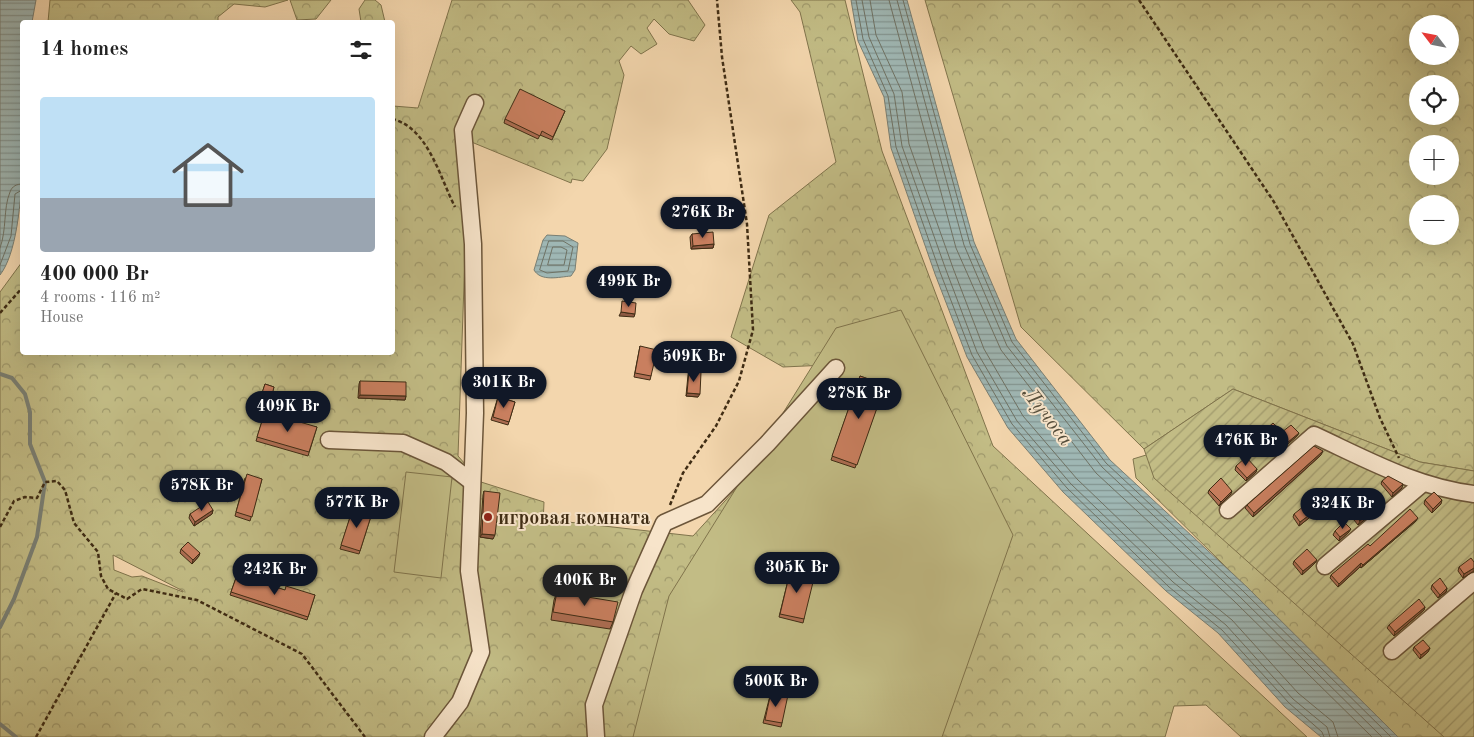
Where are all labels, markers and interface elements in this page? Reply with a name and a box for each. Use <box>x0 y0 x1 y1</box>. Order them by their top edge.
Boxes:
north arrow <box>1409 15 1459 65</box>
map controls <box>1409 15 1459 245</box>
icon: filters <box>347 36 375 64</box>
text: 14 homes <box>40 39 128 60</box>
button: locate <box>1409 75 1459 125</box>
icon: home <box>163 130 253 220</box>
button: + <box>1409 135 1459 185</box>
button: − <box>1409 195 1459 245</box>
pin: 276K Br <box>657 196 749 239</box>
text: 276K Br <box>672 205 734 221</box>
text: 400 000 Br <box>40 264 149 285</box>
pin: 499K Br <box>583 266 675 308</box>
text: 499K Br <box>598 274 660 290</box>
text: 4 rooms · 116 m² <box>40 290 160 306</box>
text: House <box>40 310 83 326</box>
pin: 509K Br <box>648 340 740 383</box>
text: 509K Br <box>663 349 725 365</box>
pin: 301K Br <box>458 366 550 409</box>
text: 301K Br <box>473 375 535 391</box>
pin: 278K Br <box>813 378 905 420</box>
water label: Лучоса <box>1017 383 1076 450</box>
text: 278K Br <box>828 386 890 402</box>
pin: 409K Br <box>242 390 334 433</box>
text: 409K Br <box>257 399 319 415</box>
pin: 476K Br <box>1200 424 1292 467</box>
text: 476K Br <box>1215 433 1277 449</box>
pin: 578K Br <box>156 470 248 512</box>
text: 578K Br <box>171 478 233 494</box>
pin: 577K Br <box>311 486 403 529</box>
pin: 324K Br <box>1297 488 1389 530</box>
text: 577K Br <box>326 495 388 511</box>
text: 324K Br <box>1312 496 1374 512</box>
place label: игровая комната <box>498 509 650 529</box>
marker: игровая комната <box>482 511 494 523</box>
pin: 305K Br <box>751 552 843 594</box>
pin: 242K Br <box>229 554 321 596</box>
text: 305K Br <box>766 560 828 576</box>
text: 242K Br <box>244 562 306 578</box>
pin: 400K Br <box>539 564 631 607</box>
text: 400K Br <box>554 573 616 589</box>
pin: 500K Br <box>730 666 822 708</box>
text: 500K Br <box>745 674 807 690</box>

